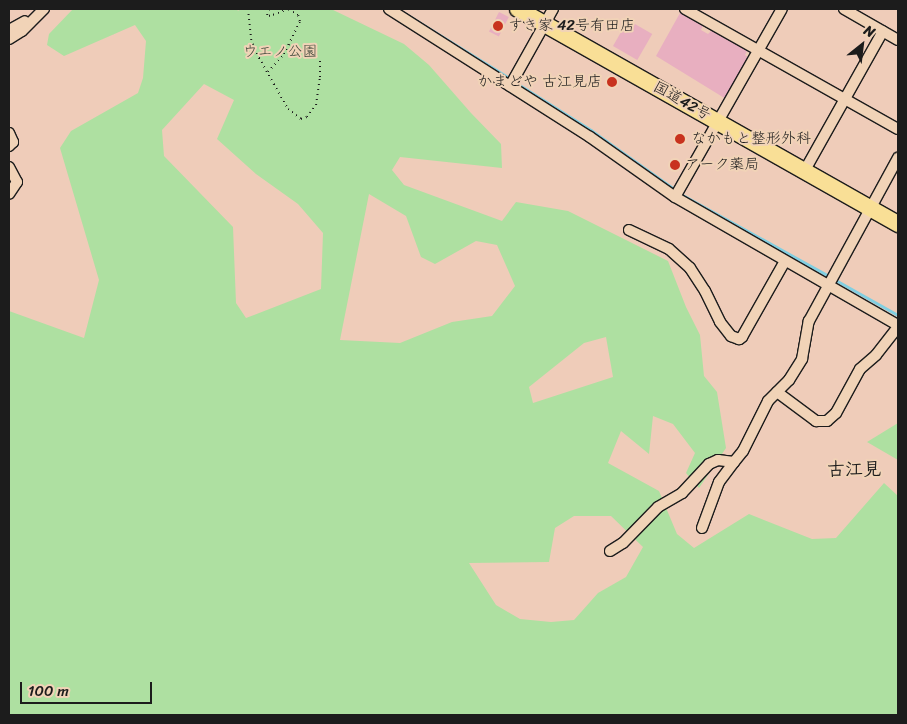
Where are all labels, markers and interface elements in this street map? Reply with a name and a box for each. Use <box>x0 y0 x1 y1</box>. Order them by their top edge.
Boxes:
place label: すき家 42号有田店 <box>508 17 635 35</box>
text: N <box>859 18 880 45</box>
marker: すき家 42号有田店 <box>492 20 504 32</box>
north arrow <box>837 20 887 70</box>
park label: ウエノ公園 <box>243 43 317 61</box>
place label: かまどや 古江見店 <box>478 73 602 91</box>
marker: かまどや 古江見店 <box>606 76 618 88</box>
street label: 国道42号 <box>650 78 714 124</box>
place label: なかもと整形外科 <box>691 130 811 148</box>
marker: なかもと整形外科 <box>673 132 687 146</box>
place label: アーク薬局 <box>685 156 759 174</box>
marker: アーク薬局 <box>669 159 681 171</box>
district label: 古江見 <box>827 458 881 480</box>
scale bar <box>22 672 155 704</box>
text: 100 m <box>28 678 69 704</box>

